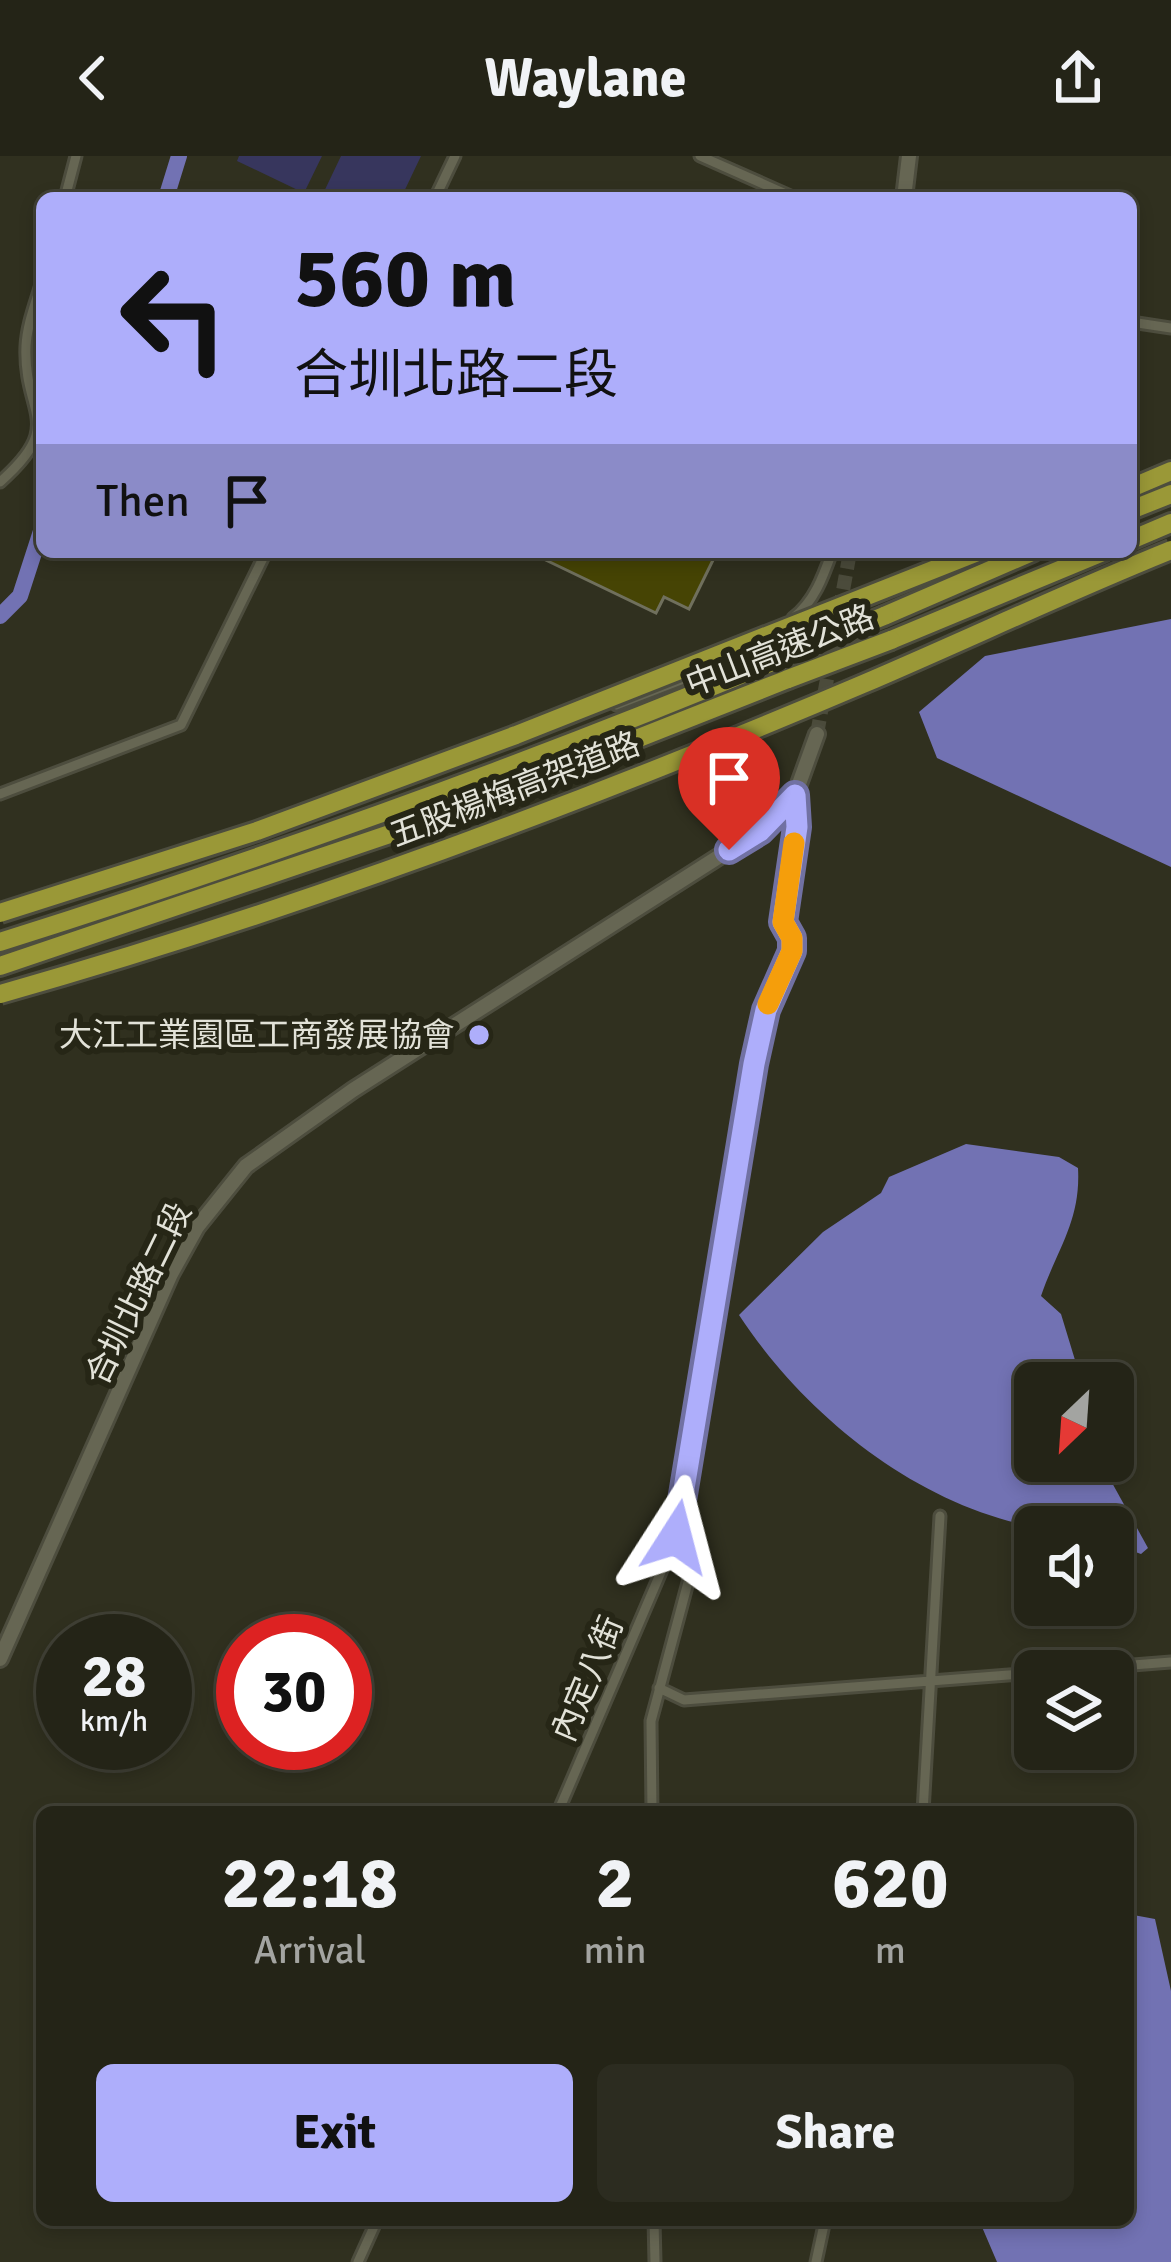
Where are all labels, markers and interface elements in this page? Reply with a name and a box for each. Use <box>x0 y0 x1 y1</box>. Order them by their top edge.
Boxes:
icon: back <box>60 45 126 111</box>
text: Waylane <box>484 45 687 112</box>
icon: share <box>1045 45 1111 111</box>
text: 560 m <box>294 227 516 331</box>
icon: left <box>96 240 252 396</box>
text: 合圳北路二段 <box>294 342 618 409</box>
icon: arrive <box>214 468 280 534</box>
text: Then <box>96 474 190 529</box>
street label: 中山高速公路 <box>680 596 880 706</box>
street label: 五股楊梅高架道路 <box>384 724 646 856</box>
pin <box>678 727 780 850</box>
icon: arrive <box>696 745 762 811</box>
place label: 大江工業園區工商發展協會 <box>59 1015 455 1056</box>
marker: 大江工業園區工商發展協會 <box>466 1022 492 1048</box>
street label: 合圳北路二段 <box>77 1196 201 1392</box>
north arrow <box>1014 1362 1134 1482</box>
map controls <box>1014 1362 1134 1770</box>
position arrow <box>613 1474 739 1600</box>
button: sound <box>1014 1506 1134 1626</box>
street label: 內定八街 <box>543 1610 633 1748</box>
speed limit sign: 30 <box>216 1614 372 1770</box>
text: 28 <box>82 1640 146 1714</box>
button: layers <box>1014 1650 1134 1770</box>
text: km/h <box>80 1703 148 1740</box>
text: 22:18 <box>221 1839 398 1928</box>
text: 2 <box>596 1839 634 1928</box>
text: 620 <box>832 1839 949 1928</box>
text: Arrival <box>254 1926 366 1974</box>
text: min <box>584 1926 647 1974</box>
text: m <box>875 1926 906 1974</box>
button: Exit <box>96 2064 573 2202</box>
button: Share <box>597 2064 1074 2202</box>

